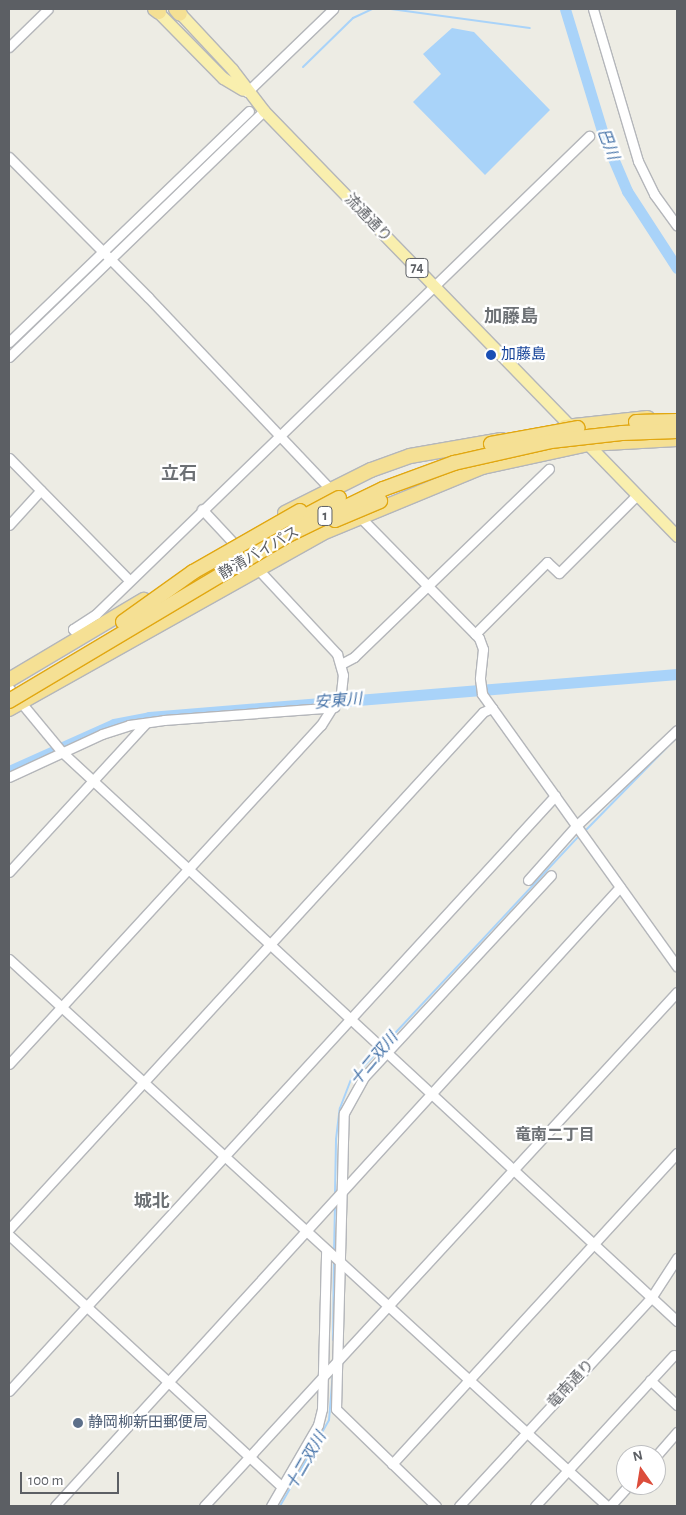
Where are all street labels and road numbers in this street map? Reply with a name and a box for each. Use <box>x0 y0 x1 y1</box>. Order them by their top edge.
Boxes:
street label: 流通通り <box>341 190 395 246</box>
road number: 74 <box>404 256 430 280</box>
road number: 1 <box>316 504 334 528</box>
street label: 静清バイパス <box>216 523 302 583</box>
street label: 竜南通り <box>544 1356 598 1412</box>

